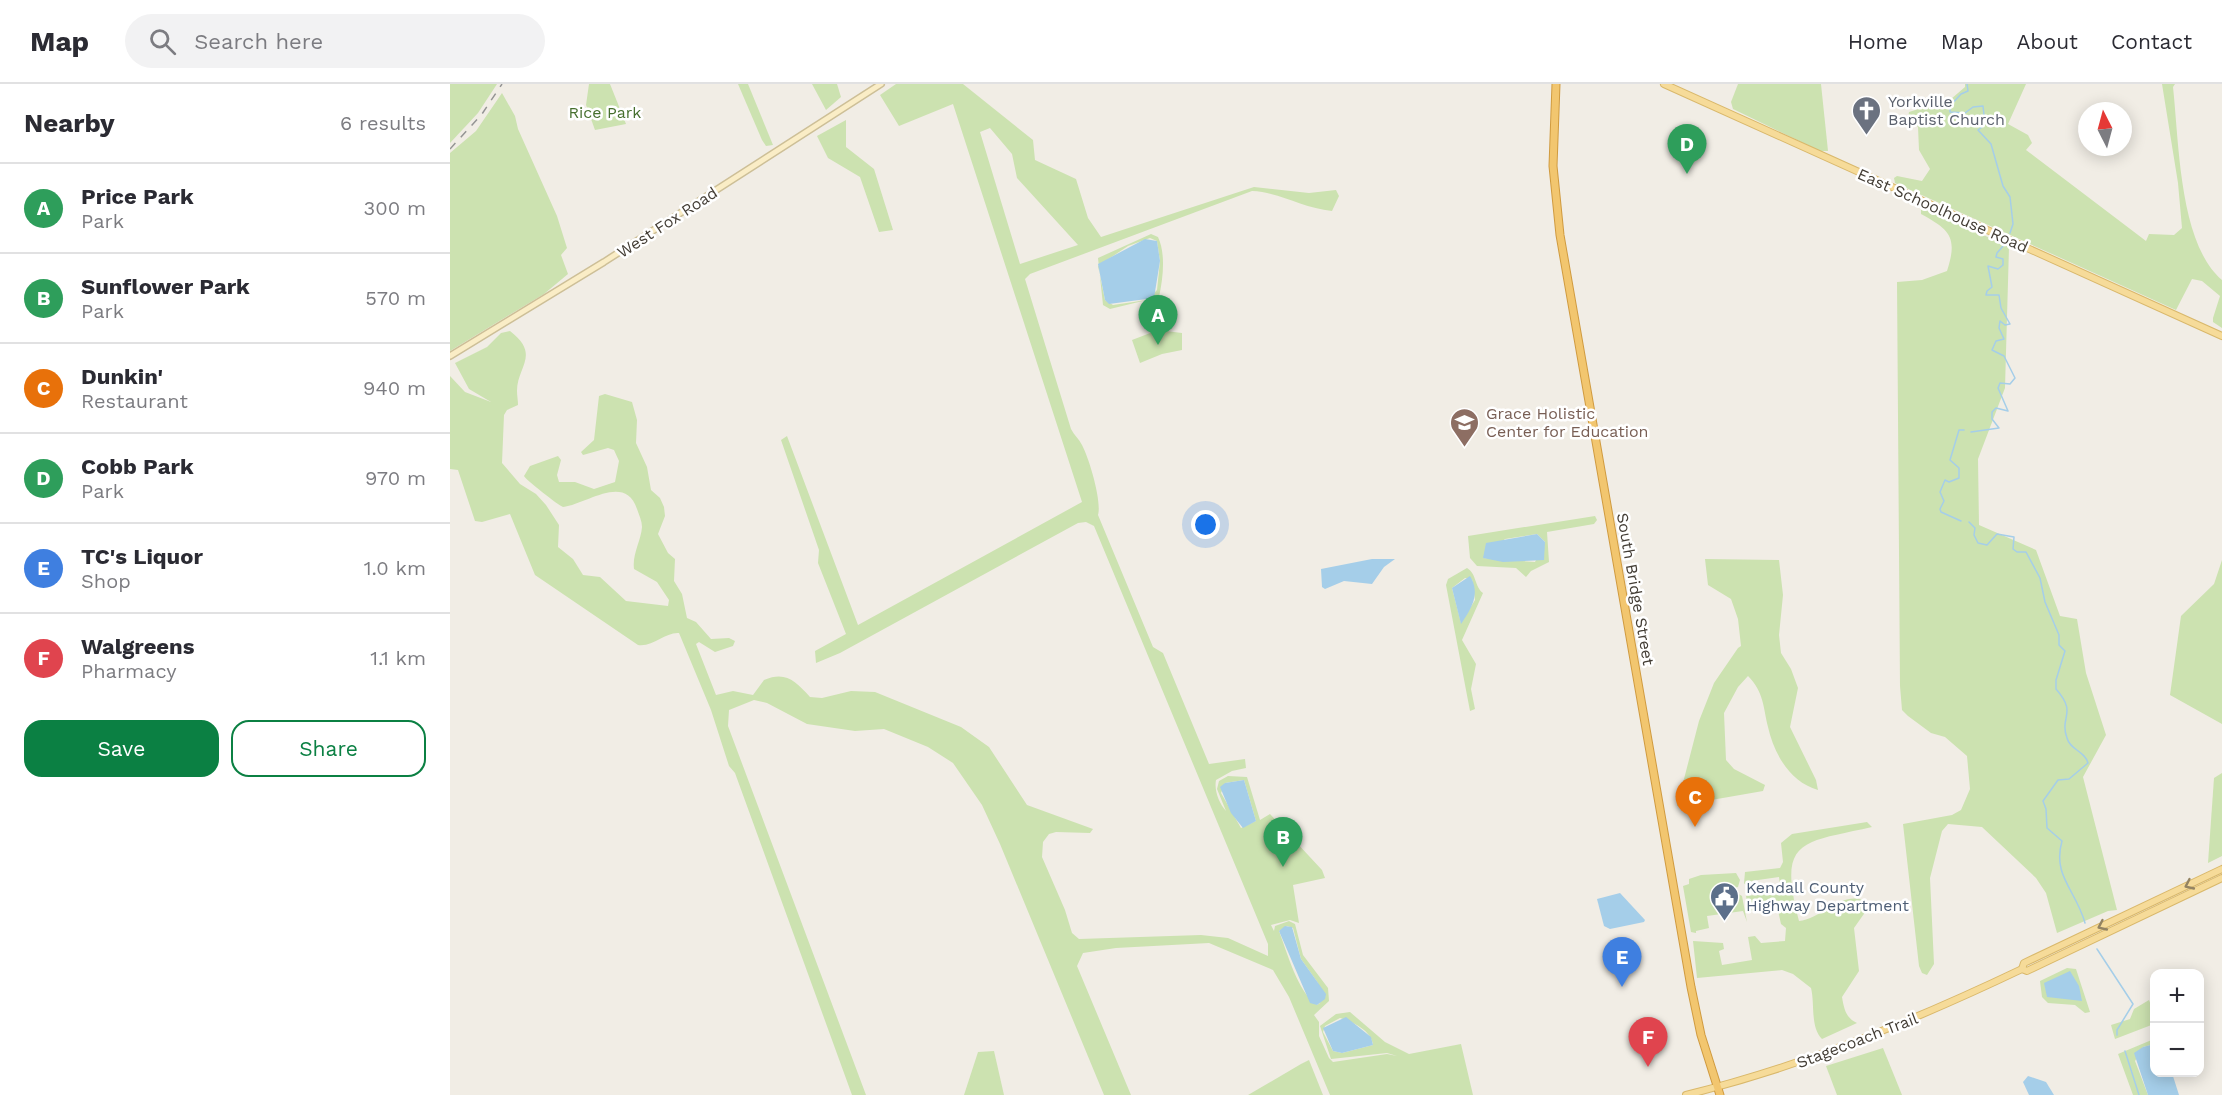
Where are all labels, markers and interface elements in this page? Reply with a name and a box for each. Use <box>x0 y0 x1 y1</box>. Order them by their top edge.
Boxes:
search box <box>125 14 545 68</box>
text: Map <box>30 25 89 58</box>
icon: search <box>146 25 179 58</box>
text: Search here <box>194 29 323 54</box>
text: Home <box>1848 29 1908 54</box>
text: Map <box>1941 29 1984 54</box>
text: About <box>2017 29 2078 54</box>
text: Contact <box>2111 29 2192 54</box>
place label: Yorkville Baptist Church <box>1888 92 2005 129</box>
church icon: Yorkville Baptist Church <box>1851 94 1883 136</box>
north arrow <box>2078 102 2132 156</box>
park label: Rice Park <box>569 103 641 122</box>
text: Nearby <box>24 108 115 138</box>
text: 6 results <box>340 111 426 135</box>
pin: D <box>1668 124 1706 174</box>
street label: East Schoolhouse Road <box>1855 164 2031 257</box>
street label: West Fox Road <box>614 183 721 262</box>
text: Price Park <box>81 184 194 209</box>
text: A <box>37 196 50 220</box>
text: 300 m <box>364 196 426 220</box>
text: Park <box>81 209 124 233</box>
text: Sunflower Park <box>81 274 250 299</box>
text: B <box>37 286 50 310</box>
text: 570 m <box>365 286 426 310</box>
pin: A <box>1138 296 1178 345</box>
text: Park <box>81 299 124 323</box>
text: Dunkin' <box>81 364 163 389</box>
text: C <box>37 376 50 400</box>
text: 940 m <box>363 376 426 400</box>
text: Restaurant <box>81 389 188 413</box>
place label: Grace Holistic Center for Education <box>1486 404 1649 441</box>
school or university icon: Grace Holistic Center for Education <box>1449 406 1481 448</box>
text: Cobb Park <box>81 454 194 479</box>
text: D <box>36 466 51 490</box>
text: 970 m <box>365 466 426 490</box>
text: Park <box>81 479 124 503</box>
your location <box>1191 510 1220 539</box>
street label: South Bridge Street <box>1613 511 1658 667</box>
text: TC's Liquor <box>81 544 203 569</box>
text: E <box>37 556 50 580</box>
text: 1.0 km <box>364 556 426 580</box>
text: Shop <box>81 569 131 593</box>
text: Walgreens <box>81 634 194 659</box>
text: F <box>37 646 50 670</box>
text: 1.1 km <box>370 646 426 670</box>
text: Pharmacy <box>81 659 177 683</box>
button: Save <box>24 720 219 777</box>
button: Share <box>231 720 426 777</box>
pin: C <box>1676 778 1714 827</box>
pin: B <box>1264 818 1302 867</box>
one-way arrow <box>2184 877 2195 889</box>
place label: Kendall County Highway Department <box>1746 878 1909 915</box>
public building icon: Kendall County Highway Department <box>1709 880 1741 922</box>
one-way arrow <box>2098 918 2109 930</box>
pin: E <box>1602 938 1642 987</box>
map controls <box>2150 969 2204 1077</box>
button: + <box>2150 969 2204 1023</box>
street label: Stagecoach Trail <box>1794 1009 1921 1072</box>
pin: F <box>1628 1018 1668 1067</box>
button: − <box>2150 1023 2204 1077</box>

